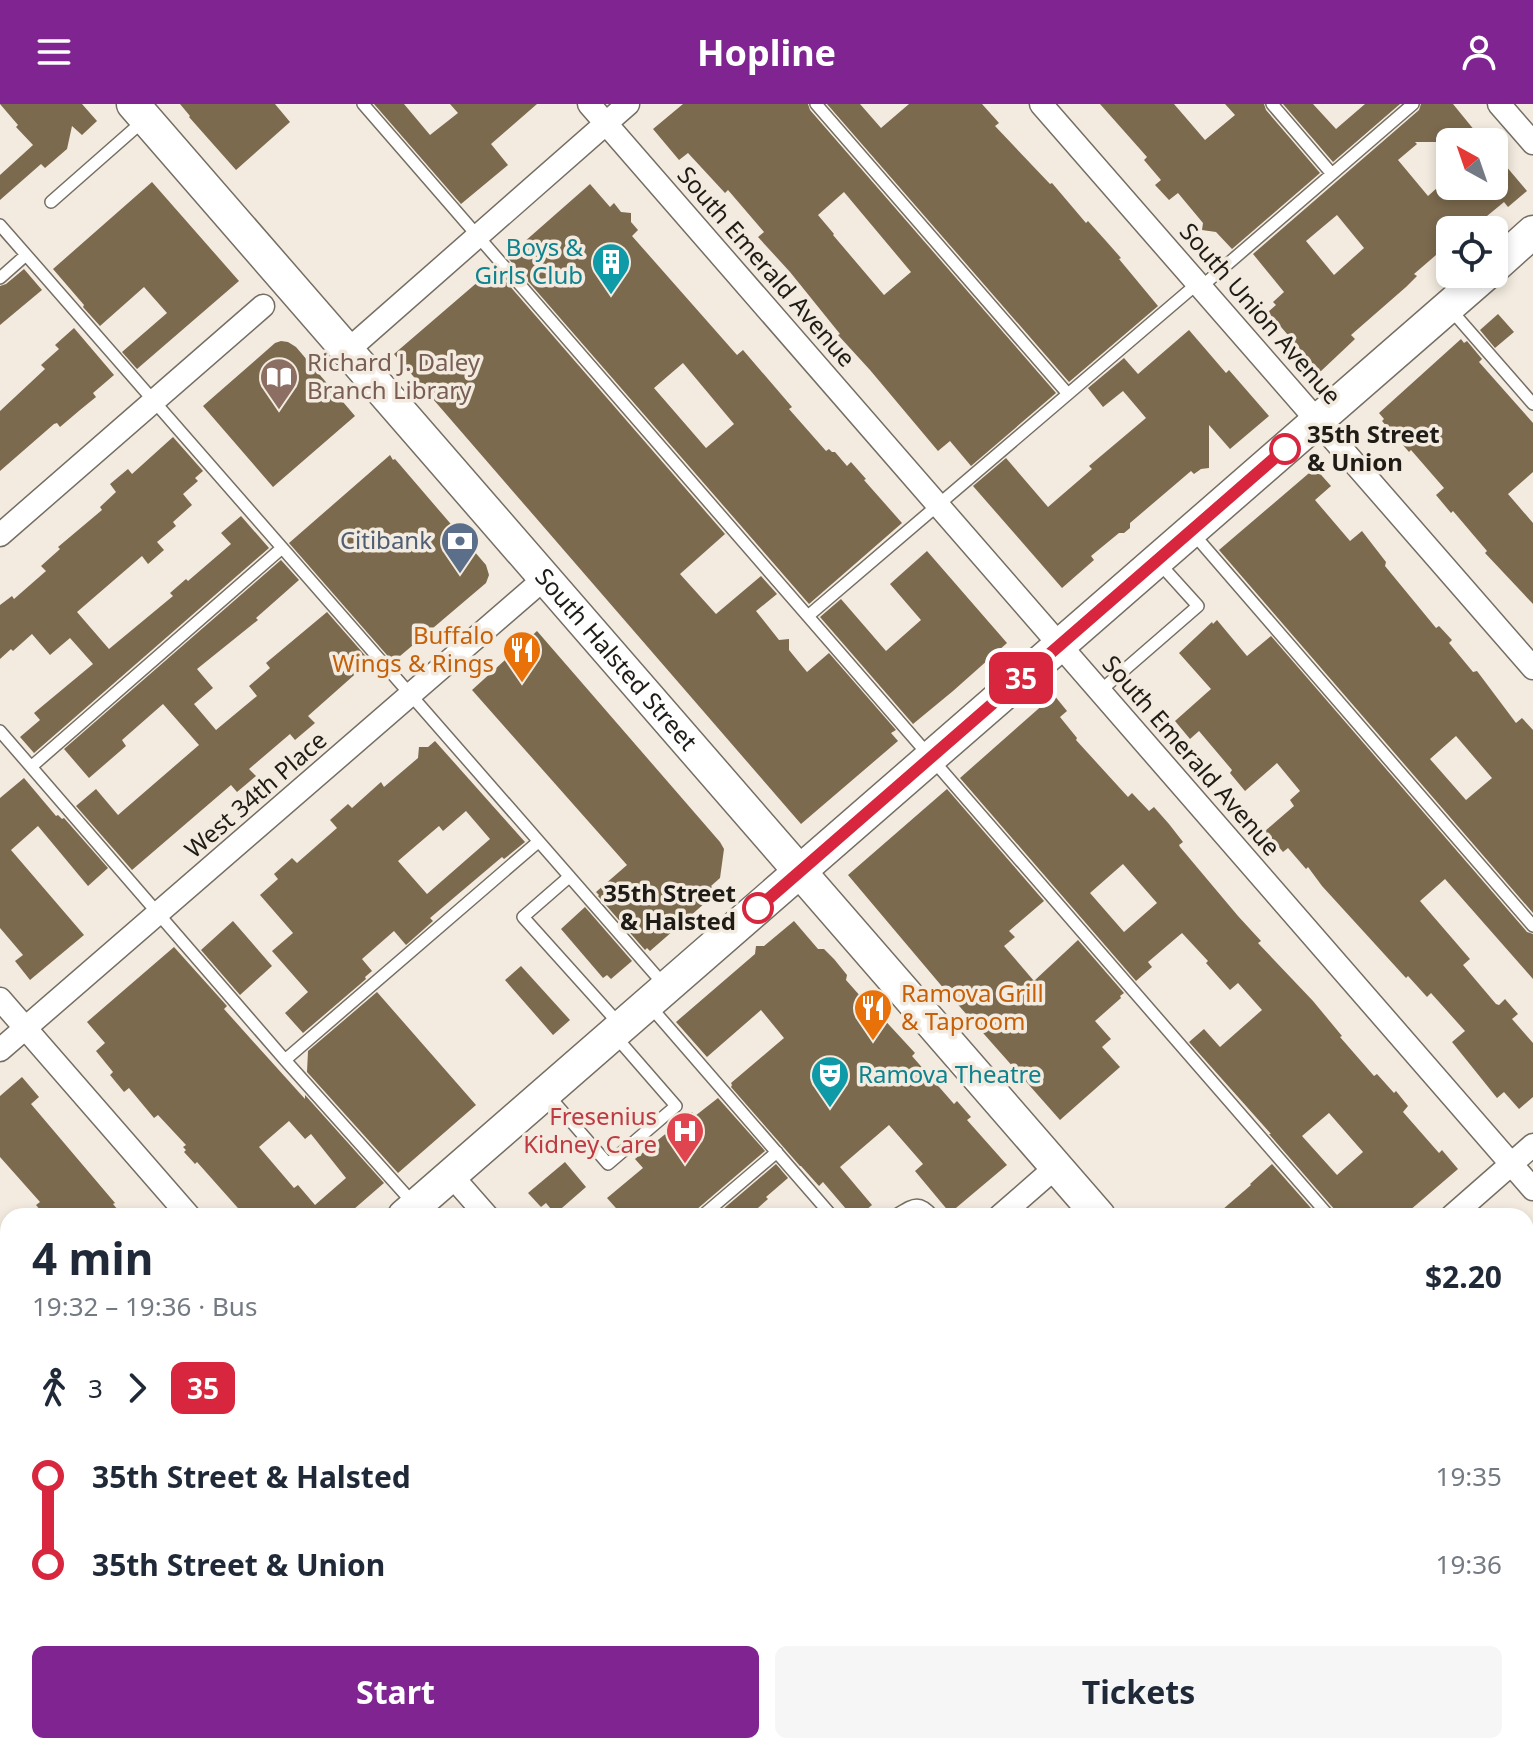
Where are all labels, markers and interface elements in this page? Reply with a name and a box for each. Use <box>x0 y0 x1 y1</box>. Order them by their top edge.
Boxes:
text: Hopline <box>697 28 836 77</box>
icon: menu <box>32 30 76 74</box>
icon: person <box>1457 30 1501 74</box>
north arrow <box>1436 128 1508 200</box>
map controls <box>1436 128 1508 288</box>
street label: South Emerald Avenue <box>671 159 864 373</box>
street label: South Union Avenue <box>1173 215 1349 411</box>
button: locate <box>1436 216 1508 288</box>
place label: Boys & Girls Club <box>475 230 583 291</box>
building icon: Boys & Girls Club <box>590 241 632 296</box>
place label: Richard J. Daley Branch Library <box>307 345 481 406</box>
library icon: Richard J. Daley Branch Library <box>258 356 300 411</box>
place label: 35th Street & Union <box>1307 417 1440 478</box>
marker: 35th Street & Union <box>1270 434 1300 464</box>
bank icon: Citibank <box>439 520 481 575</box>
place label: Citibank <box>340 523 432 556</box>
street label: South Halsted Street <box>528 560 705 757</box>
place label: Buffalo Wings & Rings <box>332 618 494 679</box>
restaurant icon: Buffalo Wings & Rings <box>501 629 543 684</box>
street label: South Emerald Avenue <box>1096 648 1289 862</box>
line badge: 35 <box>985 652 1057 704</box>
text: 35 <box>1005 659 1037 697</box>
street label: West 34th Place <box>177 723 333 865</box>
place label: 35th Street & Halsted <box>603 876 736 937</box>
marker: 35th Street & Halsted <box>743 893 773 923</box>
place label: Ramova Grill & Taproom <box>901 976 1044 1037</box>
restaurant icon: Ramova Grill & Taproom <box>852 987 894 1042</box>
theatre icon: Ramova Theatre <box>809 1054 851 1109</box>
place label: Ramova Theatre <box>858 1057 1042 1090</box>
place label: Fresenius Kidney Care <box>523 1099 657 1160</box>
hospital icon: Fresenius Kidney Care <box>664 1110 706 1165</box>
text: 4 min <box>32 1228 153 1288</box>
text: $2.20 <box>1425 1256 1502 1297</box>
text: 19:32 – 19:36 · Bus <box>32 1288 257 1324</box>
icon: walk <box>32 1366 76 1410</box>
icon: forward <box>115 1366 159 1410</box>
text: 35 <box>187 1369 219 1407</box>
text: 3 <box>88 1370 103 1406</box>
text: 35th Street & Halsted <box>92 1456 411 1497</box>
text: 19:35 <box>1436 1458 1502 1494</box>
text: 35th Street & Union <box>92 1544 385 1585</box>
text: 19:36 <box>1436 1546 1502 1582</box>
button: Start <box>32 1646 759 1738</box>
button: Tickets <box>775 1646 1502 1738</box>

